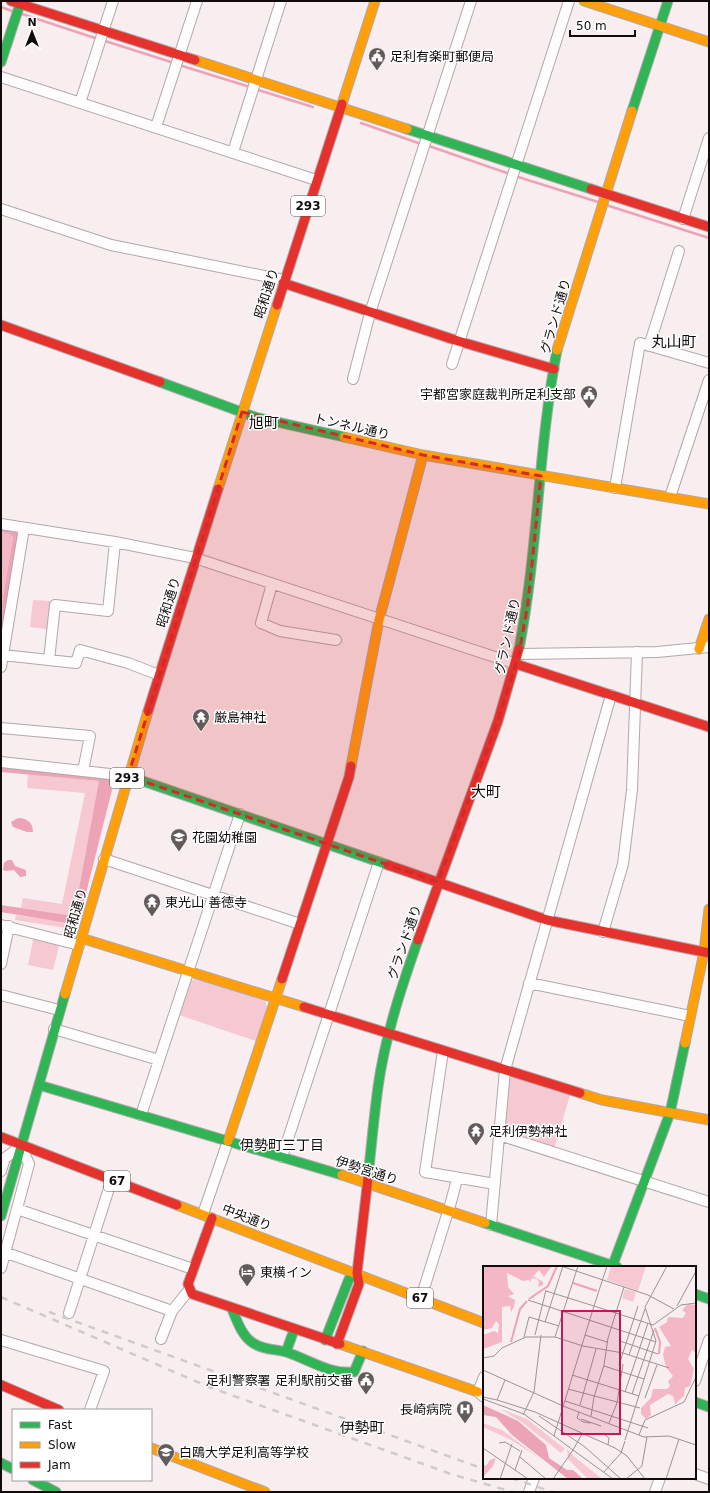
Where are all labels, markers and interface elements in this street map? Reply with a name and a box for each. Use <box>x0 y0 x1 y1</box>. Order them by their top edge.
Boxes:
north arrow <box>12 12 52 52</box>
scale bar <box>570 12 635 38</box>
text: N <box>27 16 37 29</box>
text: 50 m <box>576 19 607 33</box>
public building icon: 足利有楽町郵便局 <box>367 46 387 71</box>
place label: 足利有楽町郵便局 <box>390 49 494 64</box>
road number: 293 <box>291 196 325 216</box>
street label: 昭和通り <box>251 266 282 320</box>
street label: グランド通り <box>538 277 573 356</box>
district label: 丸山町 <box>651 333 697 351</box>
public building icon: 宇都宮家庭裁判所足利支部 <box>579 384 599 409</box>
place label: 宇都宮家庭裁判所足利支部 <box>420 387 576 402</box>
street label: トンネル通り <box>312 410 391 443</box>
district label: 旭町 <box>249 414 279 432</box>
street label: 昭和通り <box>154 575 183 629</box>
street label: グランド通り <box>492 596 523 676</box>
temple icon: 厳島神社 <box>191 707 211 732</box>
place label: 厳島神社 <box>214 710 266 725</box>
road number: 293 <box>110 768 144 788</box>
district label: 大町 <box>471 783 501 801</box>
school or university icon: 花園幼稚園 <box>169 827 189 852</box>
place label: 花園幼稚園 <box>192 830 257 845</box>
street label: 昭和通り <box>61 886 90 940</box>
temple icon: 東光山 善徳寺 <box>142 892 162 917</box>
place label: 東光山 善徳寺 <box>165 895 247 910</box>
street label: グランド通り <box>385 903 424 981</box>
temple icon: 足利伊勢神社 <box>466 1121 486 1146</box>
place label: 足利伊勢神社 <box>489 1124 567 1139</box>
district label: 伊勢町三丁目 <box>240 1137 324 1153</box>
street label: 伊勢宮通り <box>334 1153 400 1188</box>
road number: 67 <box>104 1171 130 1191</box>
street label: 中央通り <box>220 1201 274 1234</box>
hotel icon: 東横イン <box>237 1262 257 1287</box>
place label: 東横イン <box>260 1265 312 1280</box>
inset map <box>483 1266 696 1479</box>
road number: 67 <box>407 1288 433 1308</box>
public building icon: 足利警察署 足利駅前交番 <box>356 1370 376 1395</box>
place label: 足利警察署 足利駅前交番 <box>206 1373 353 1388</box>
hospital icon: 長崎病院 <box>455 1399 475 1424</box>
place label: 長崎病院 <box>400 1402 452 1417</box>
legend <box>12 1409 152 1481</box>
text: Fast <box>48 1418 72 1432</box>
district label: 伊勢町 <box>339 1419 385 1437</box>
text: Slow <box>48 1438 76 1452</box>
school or university icon: 白鴎大学足利高等学校 <box>156 1442 176 1467</box>
place label: 白鴎大学足利高等学校 <box>179 1445 309 1460</box>
text: Jam <box>47 1458 71 1472</box>

